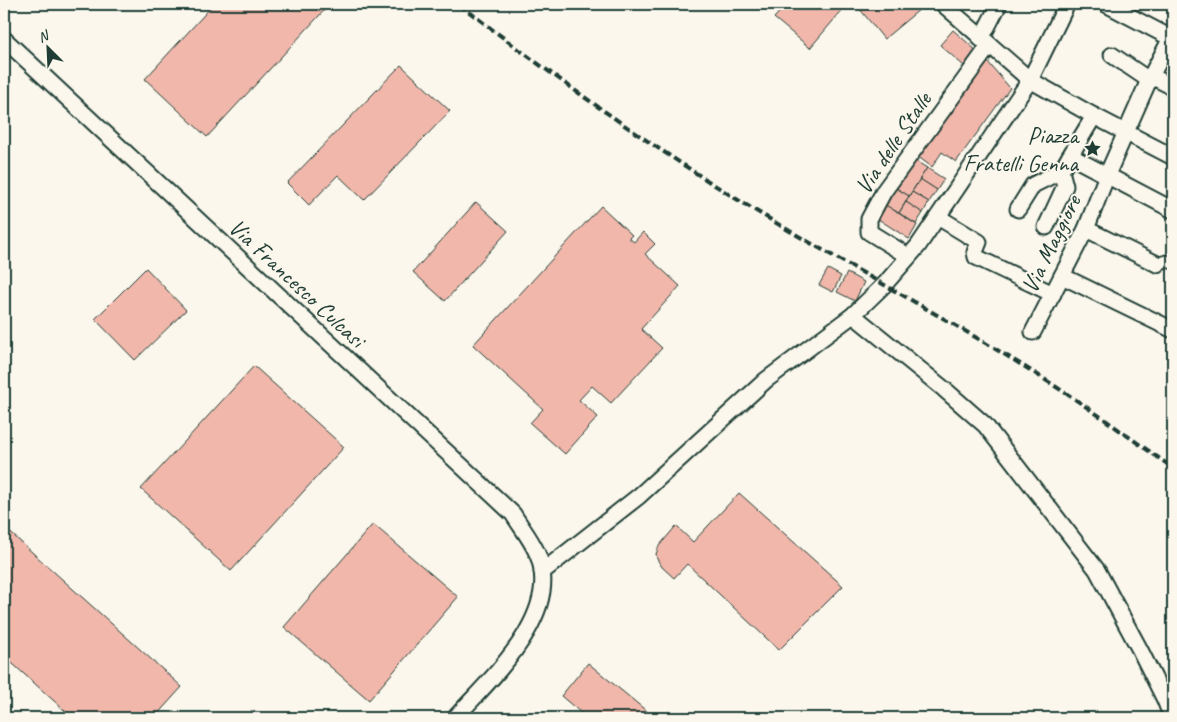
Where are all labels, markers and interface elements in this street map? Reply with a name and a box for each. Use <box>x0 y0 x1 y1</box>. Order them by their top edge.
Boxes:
north arrow <box>22 22 72 72</box>
text: N <box>35 26 52 46</box>
street label: Via delle Stalle <box>848 85 939 200</box>
place label: Piazza Fratelli Genna <box>963 120 1080 178</box>
place icon: Piazza Fratelli Genna <box>1082 139 1102 159</box>
street label: Via Maggiore <box>1014 188 1089 298</box>
street label: Via Francesco Culcasi <box>223 212 373 356</box>

